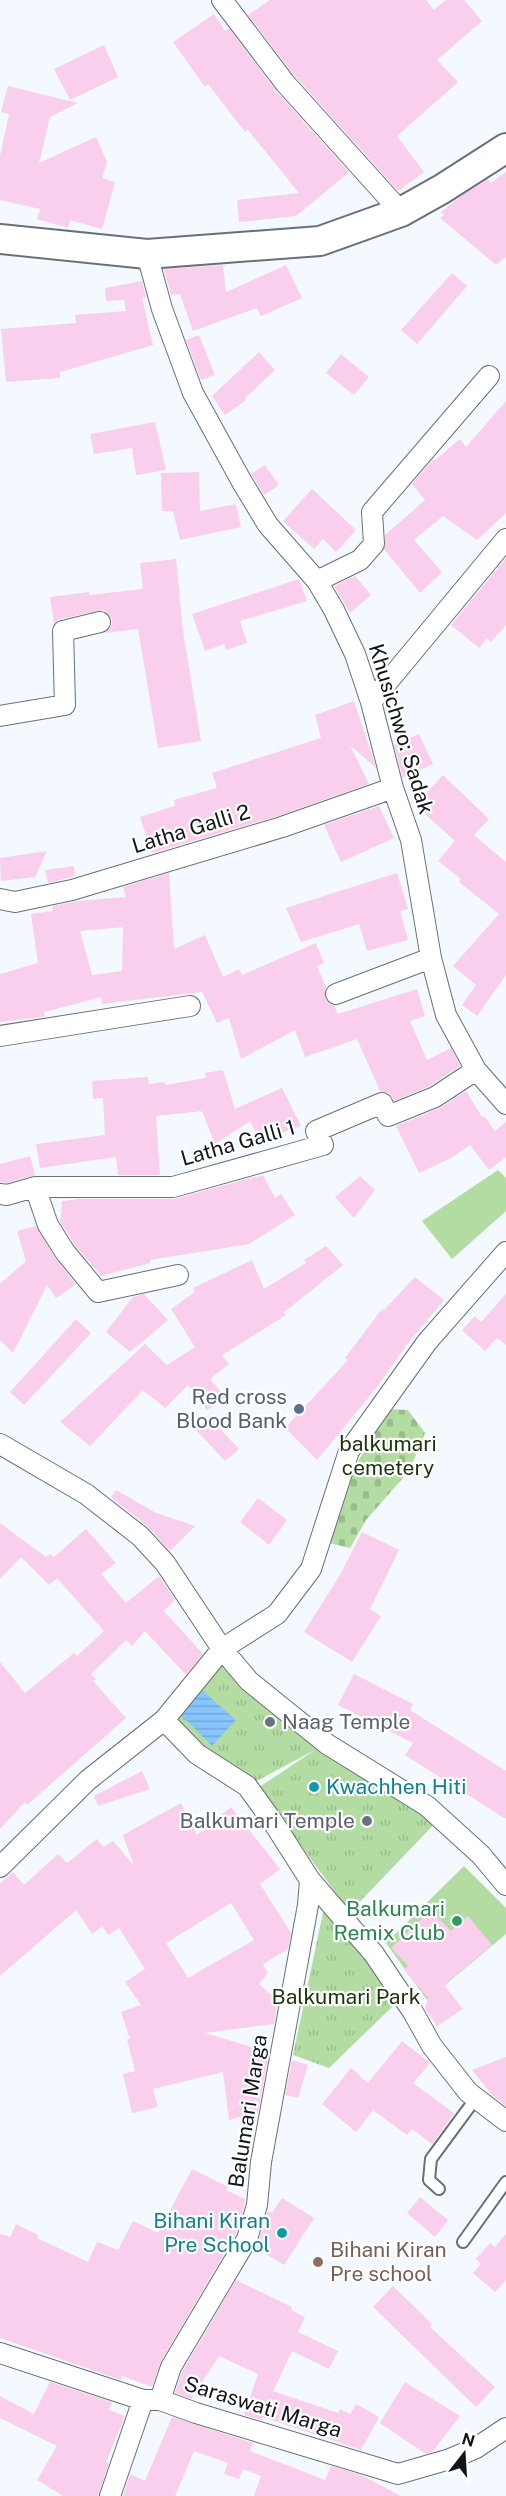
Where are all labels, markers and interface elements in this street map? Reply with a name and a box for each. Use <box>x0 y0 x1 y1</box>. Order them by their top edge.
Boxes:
street label: Khusichwo: Sadak <box>364 641 439 817</box>
street label: Latha Galli 2 <box>129 799 253 858</box>
street label: Latha Galli 1 <box>178 1114 298 1171</box>
place label: Red cross Blood Bank <box>176 1384 287 1433</box>
marker: Red cross Blood Bank <box>292 1402 306 1416</box>
park label: balkumari cemetery <box>339 1431 437 1480</box>
place label: Naag Temple <box>282 1709 410 1734</box>
marker: Naag Temple <box>263 1715 277 1729</box>
place label: Kwachhen Hiti <box>326 1774 466 1799</box>
marker: Kwachhen Hiti <box>307 1780 321 1794</box>
place label: Balkumari Temple <box>180 1808 355 1833</box>
marker: Balkumari Temple <box>360 1814 374 1828</box>
place label: Balkumari Remix Club <box>334 1896 445 1945</box>
marker: Balkumari Remix Club <box>450 1914 464 1928</box>
park label: Balkumari Park <box>272 1984 421 2009</box>
street label: Balumari Marga <box>223 2033 272 2189</box>
place label: Bihani Kiran Pre School <box>153 2208 270 2257</box>
marker: Bihani Kiran Pre School <box>275 2226 289 2240</box>
place label: Bihani Kiran Pre school <box>330 2237 447 2286</box>
marker: Bihani Kiran Pre school <box>311 2255 325 2269</box>
street label: Saraswati Marga <box>181 2371 345 2442</box>
north arrow <box>434 2424 494 2484</box>
text: N <box>459 2429 477 2451</box>

